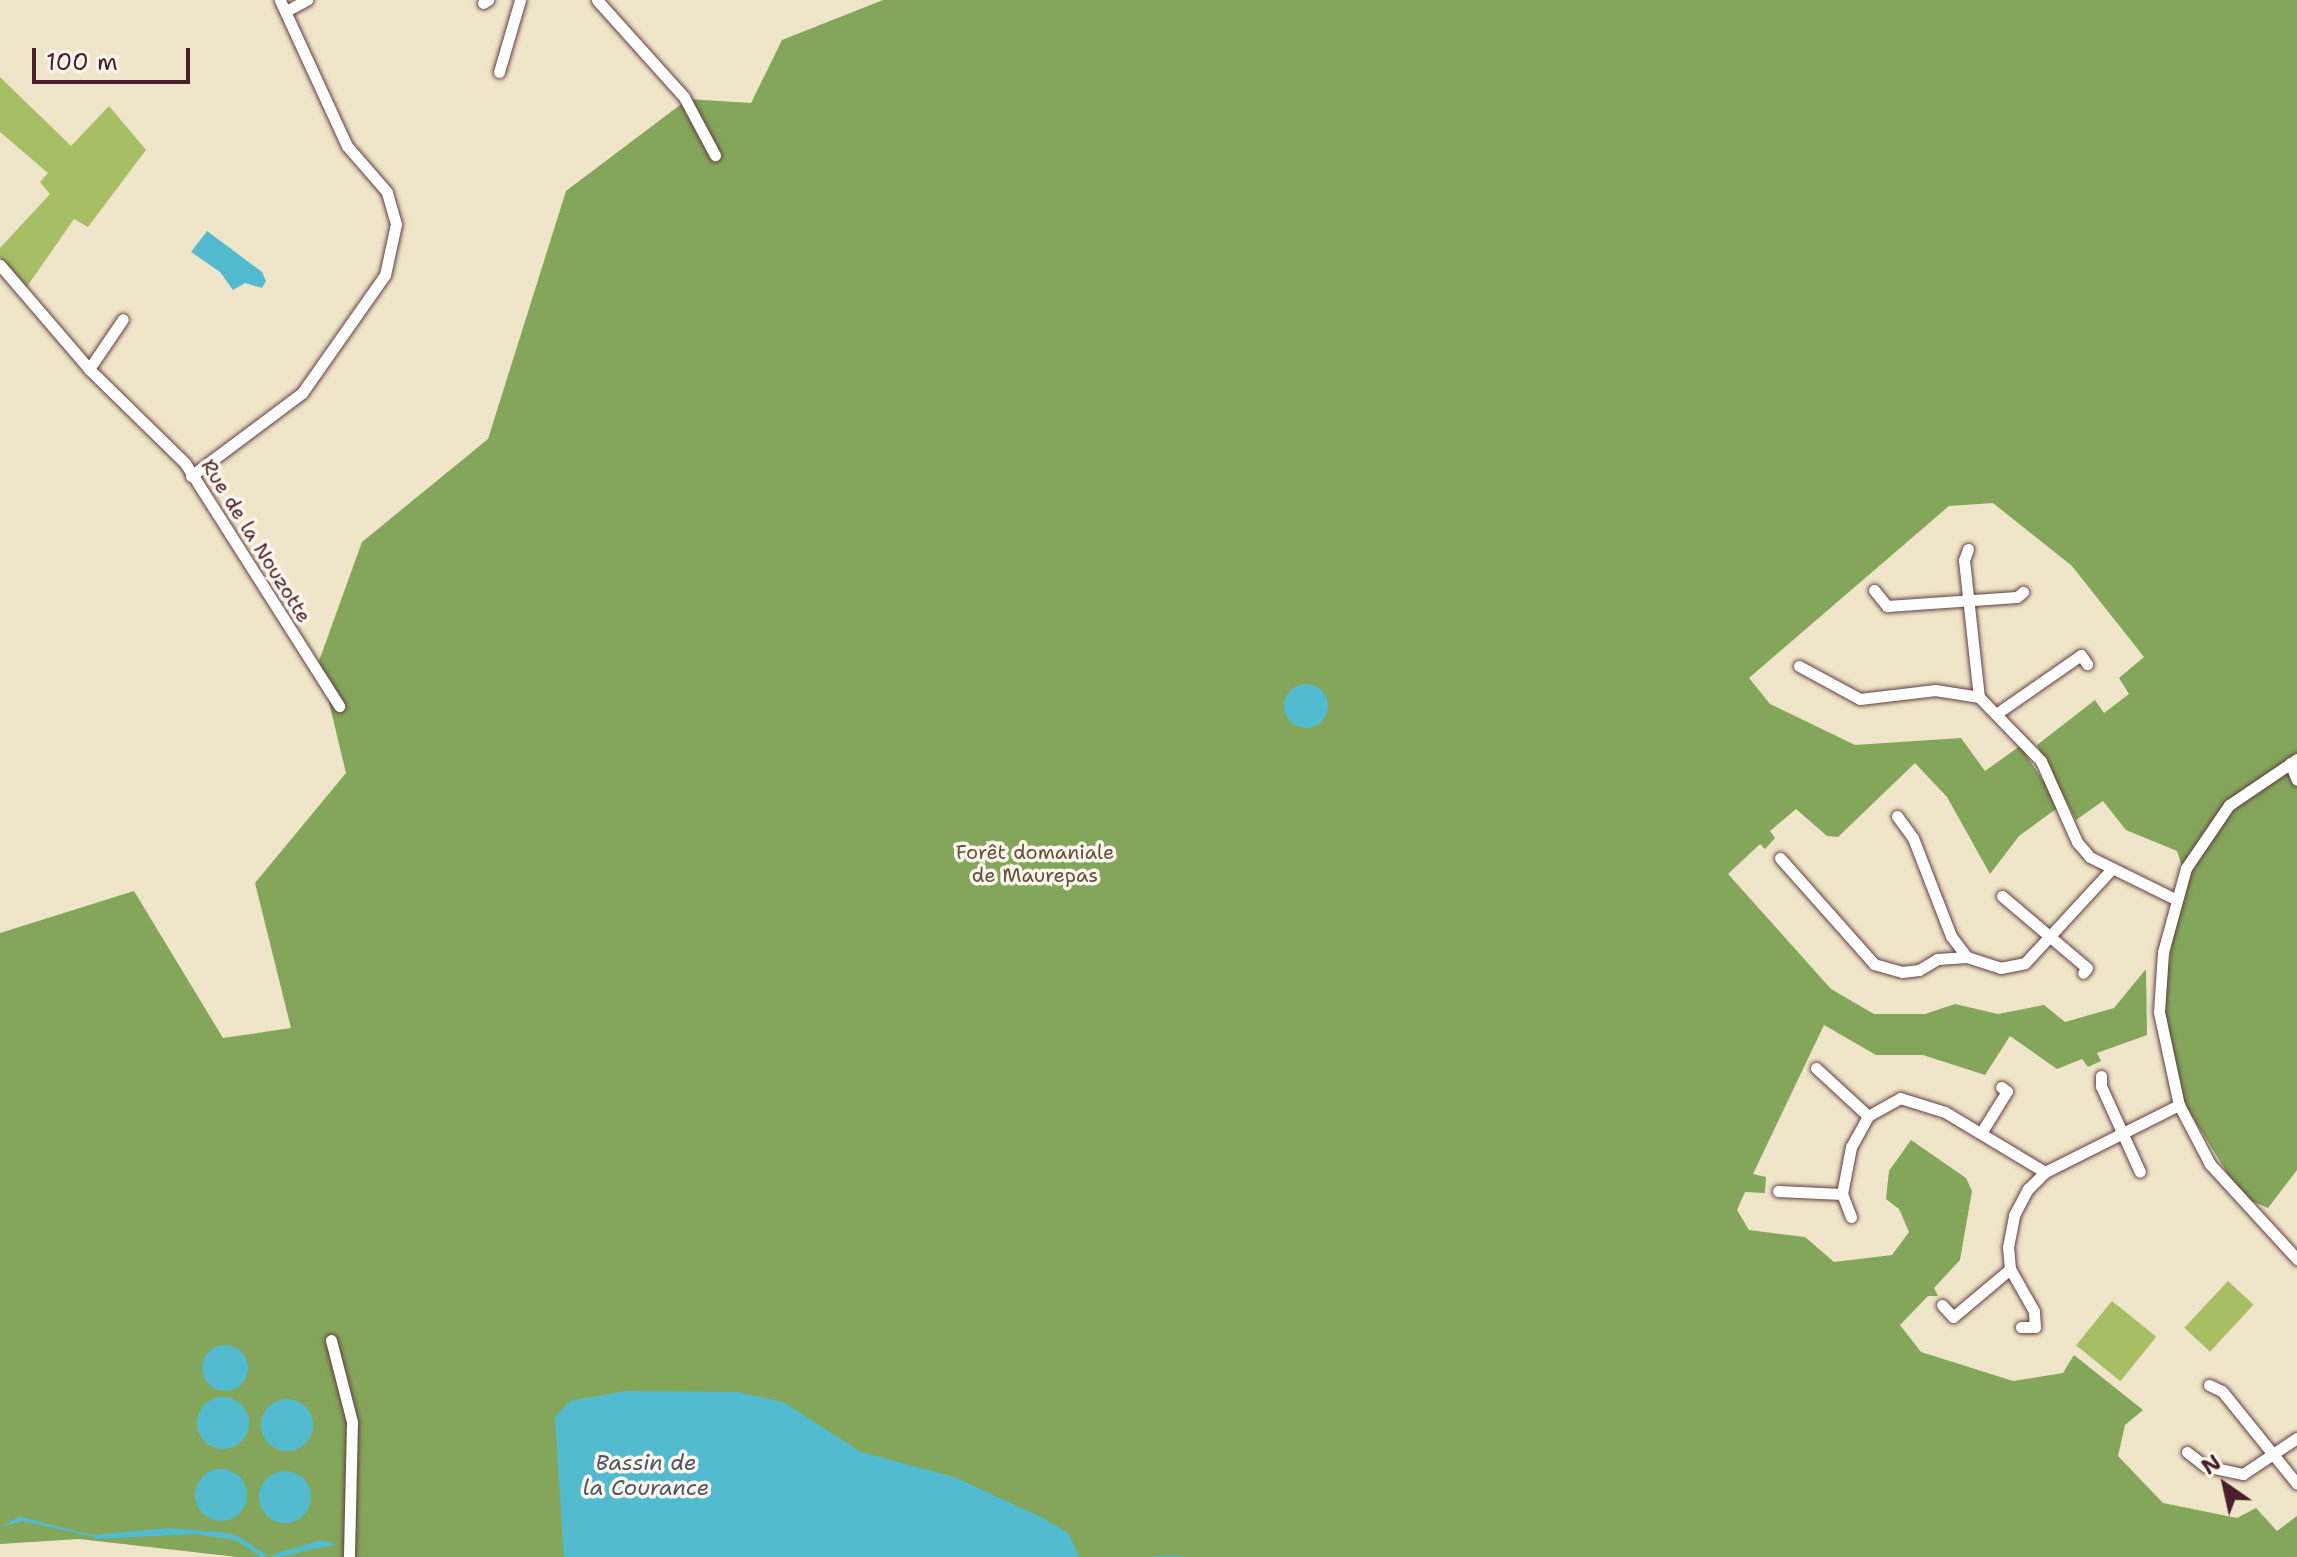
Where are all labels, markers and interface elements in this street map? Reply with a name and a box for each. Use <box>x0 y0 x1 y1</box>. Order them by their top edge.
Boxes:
scale bar <box>36 32 194 82</box>
text: 100 m <box>46 46 118 78</box>
street label: Rue de la Nouzotte <box>196 455 316 627</box>
park label: Forêt domaniale de Maurepas <box>956 841 1114 888</box>
north arrow <box>2185 1445 2265 1525</box>
text: N <box>2196 1448 2227 1482</box>
water label: Bassin de la Courance <box>583 1449 709 1500</box>

